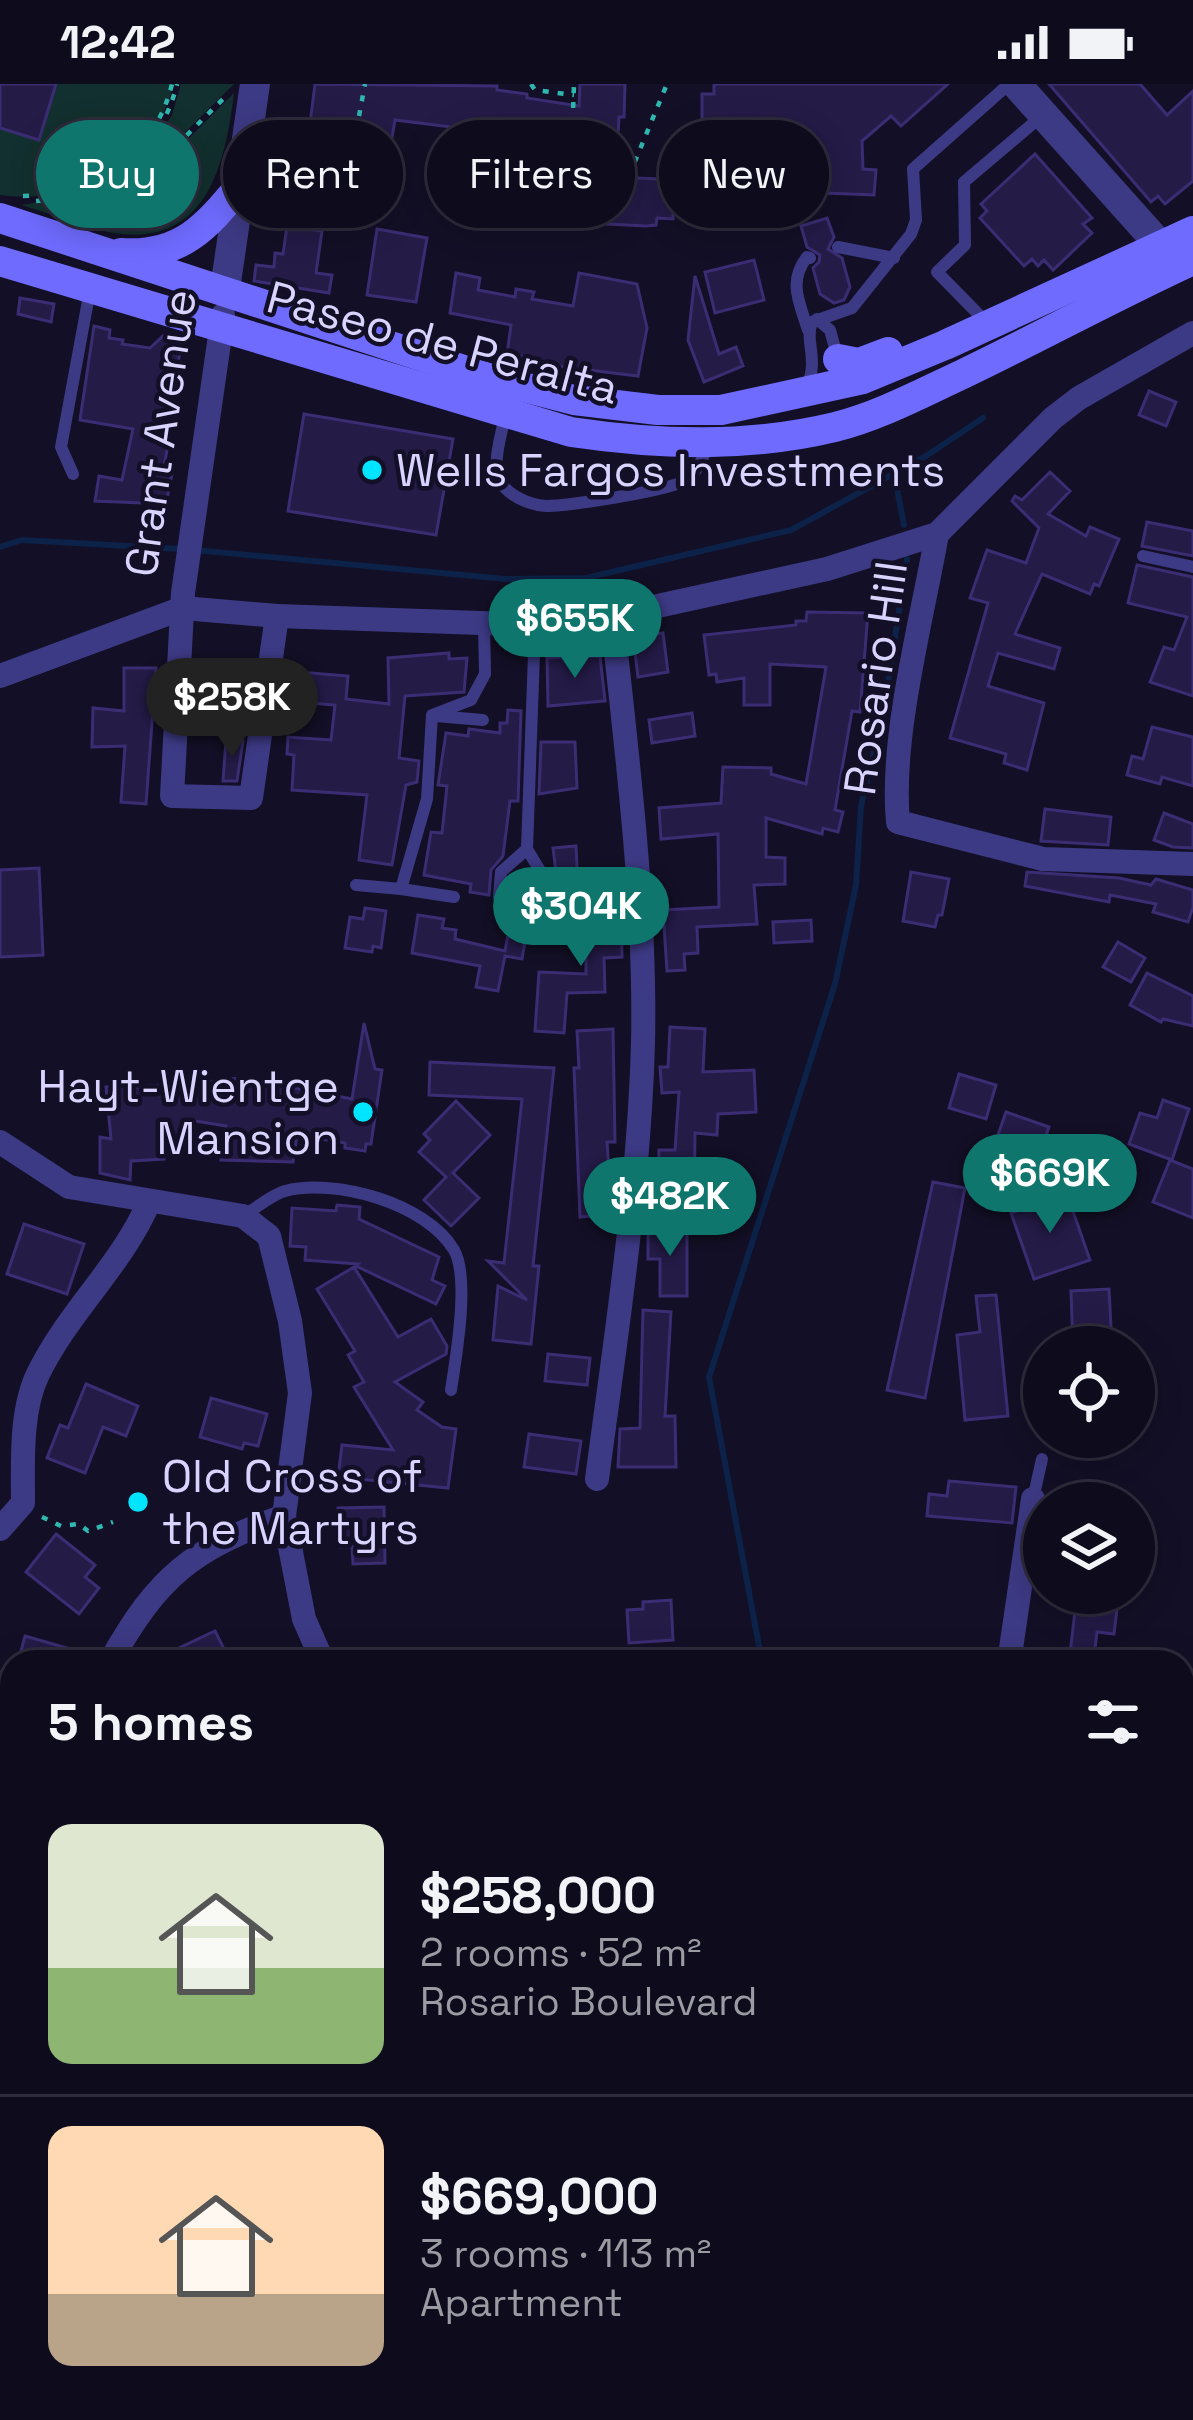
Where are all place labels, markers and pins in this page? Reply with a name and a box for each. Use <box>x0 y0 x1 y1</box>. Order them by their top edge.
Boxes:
place label: Wells Fargos Investments <box>396 442 945 499</box>
marker: Wells Fargos Investments <box>359 457 385 483</box>
pin: $655K <box>491 579 659 681</box>
pin: $258K <box>148 658 316 760</box>
pin: $304K <box>497 867 665 969</box>
place label: Hayt-Wientge Mansion <box>38 1058 339 1167</box>
marker: Hayt-Wientge Mansion <box>350 1099 376 1125</box>
pin: $669K <box>966 1134 1134 1236</box>
pin: $482K <box>586 1157 754 1259</box>
place label: Old Cross of the Martyrs <box>162 1448 422 1557</box>
marker: Old Cross of the Martyrs <box>125 1489 151 1515</box>

